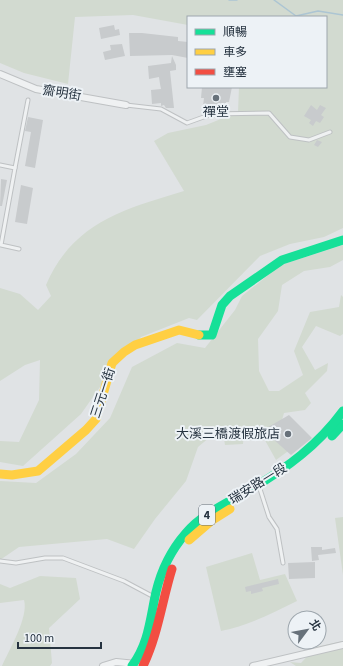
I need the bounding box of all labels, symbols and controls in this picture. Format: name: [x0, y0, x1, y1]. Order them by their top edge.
legend: [187, 16, 327, 88]
text: 順暢: [223, 24, 247, 41]
text: 車多: [223, 44, 247, 61]
text: 壅塞: [223, 64, 247, 81]
street label: 齋明街: [41, 81, 83, 105]
marker: 禪堂: [211, 93, 221, 103]
place label: 禪堂: [203, 103, 229, 121]
street label: 三元一街: [86, 365, 120, 421]
place label: 大溪三橋渡假旅店: [176, 425, 280, 443]
marker: 大溪三橋渡假旅店: [283, 429, 293, 439]
street label: 瑞安路一段: [226, 459, 290, 509]
road number: 4: [199, 505, 215, 525]
north arrow: [287, 610, 327, 650]
text: 北: [306, 616, 324, 634]
scale bar: [18, 624, 101, 650]
text: 100 m: [24, 630, 54, 647]

